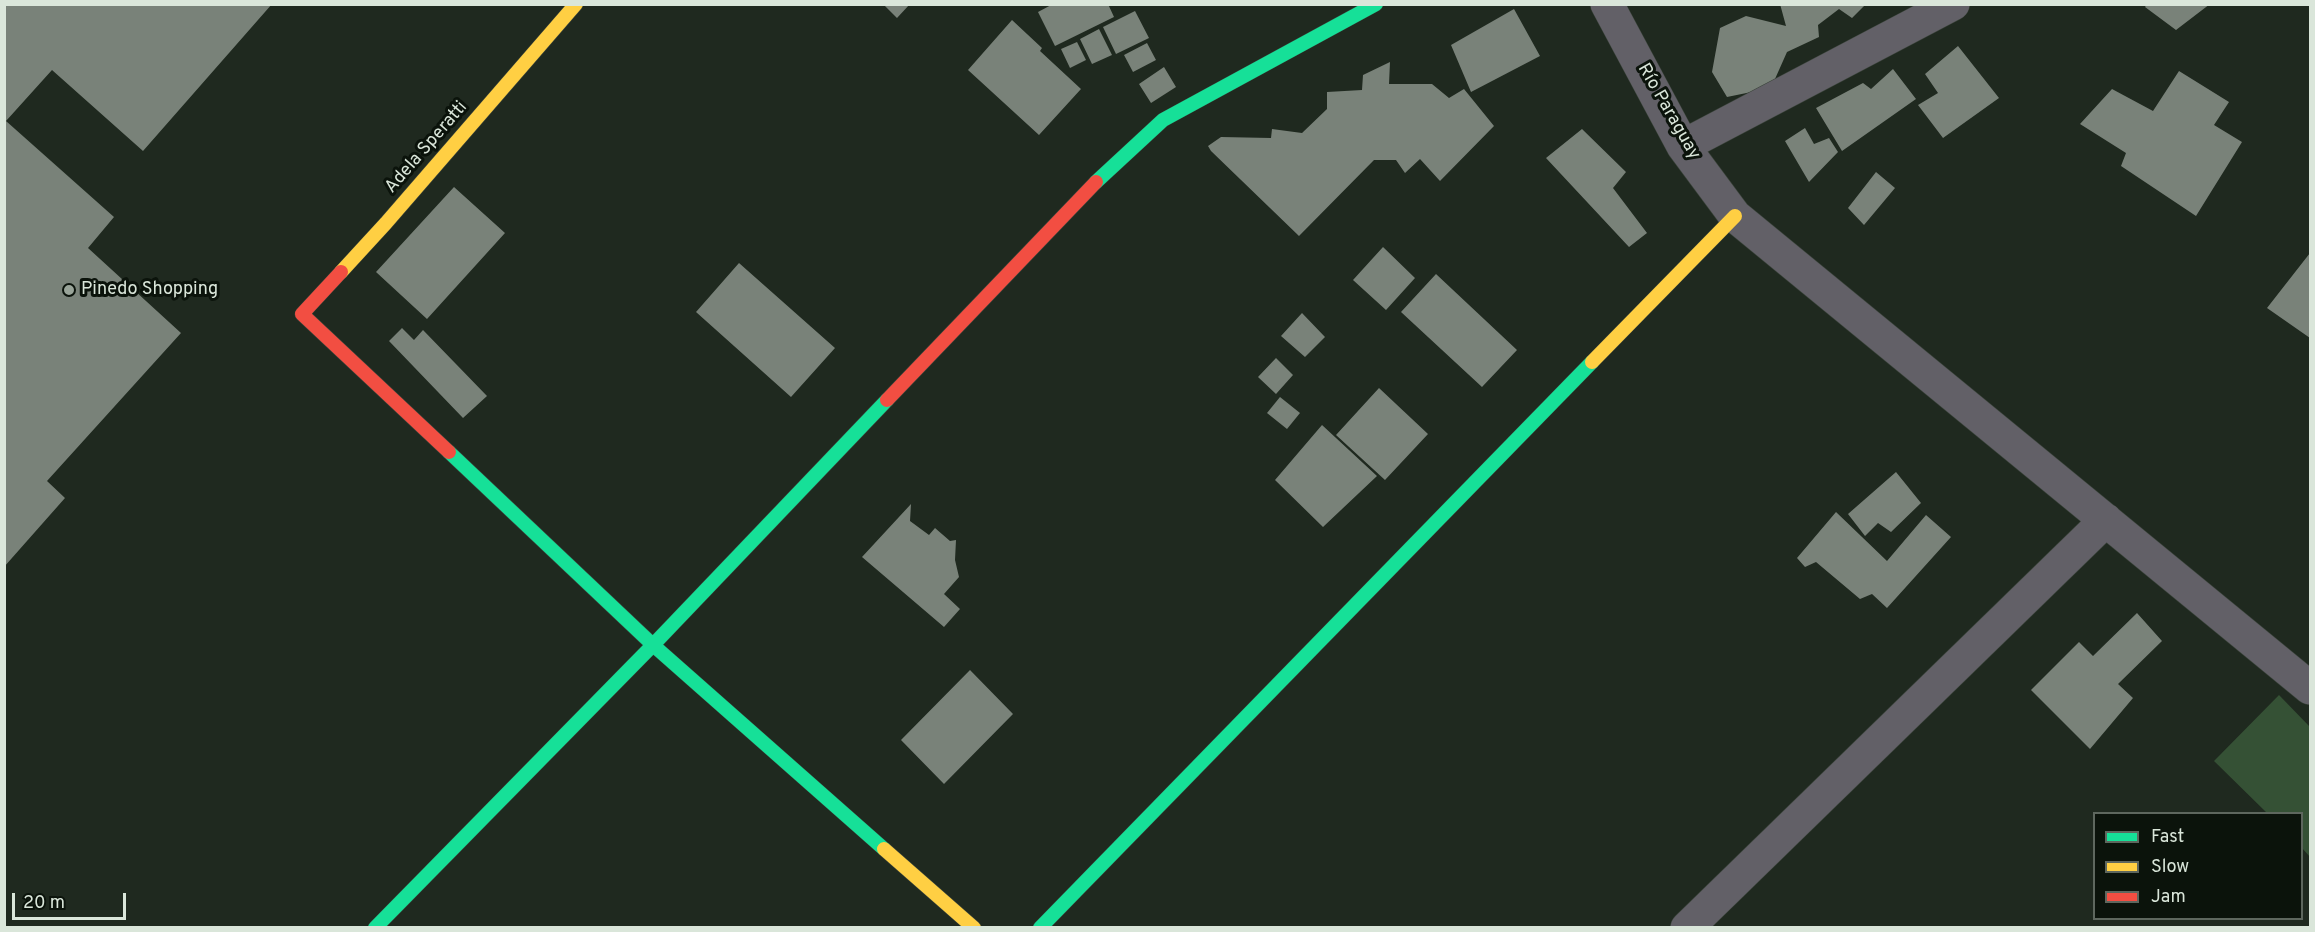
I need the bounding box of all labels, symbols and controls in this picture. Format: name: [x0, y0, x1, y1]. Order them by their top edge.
street label: Río Paraguay: [1632, 60, 1704, 164]
street label: Adela Speratti: [381, 98, 473, 198]
place label: Pinedo Shopping: [81, 279, 218, 301]
marker: Pinedo Shopping: [62, 283, 76, 297]
legend: [2093, 812, 2303, 920]
text: Fast: [2151, 826, 2184, 849]
text: Slow: [2151, 856, 2189, 879]
scale bar: [15, 881, 129, 919]
text: Jam: [2151, 886, 2186, 909]
text: 20 m: [23, 892, 65, 915]

